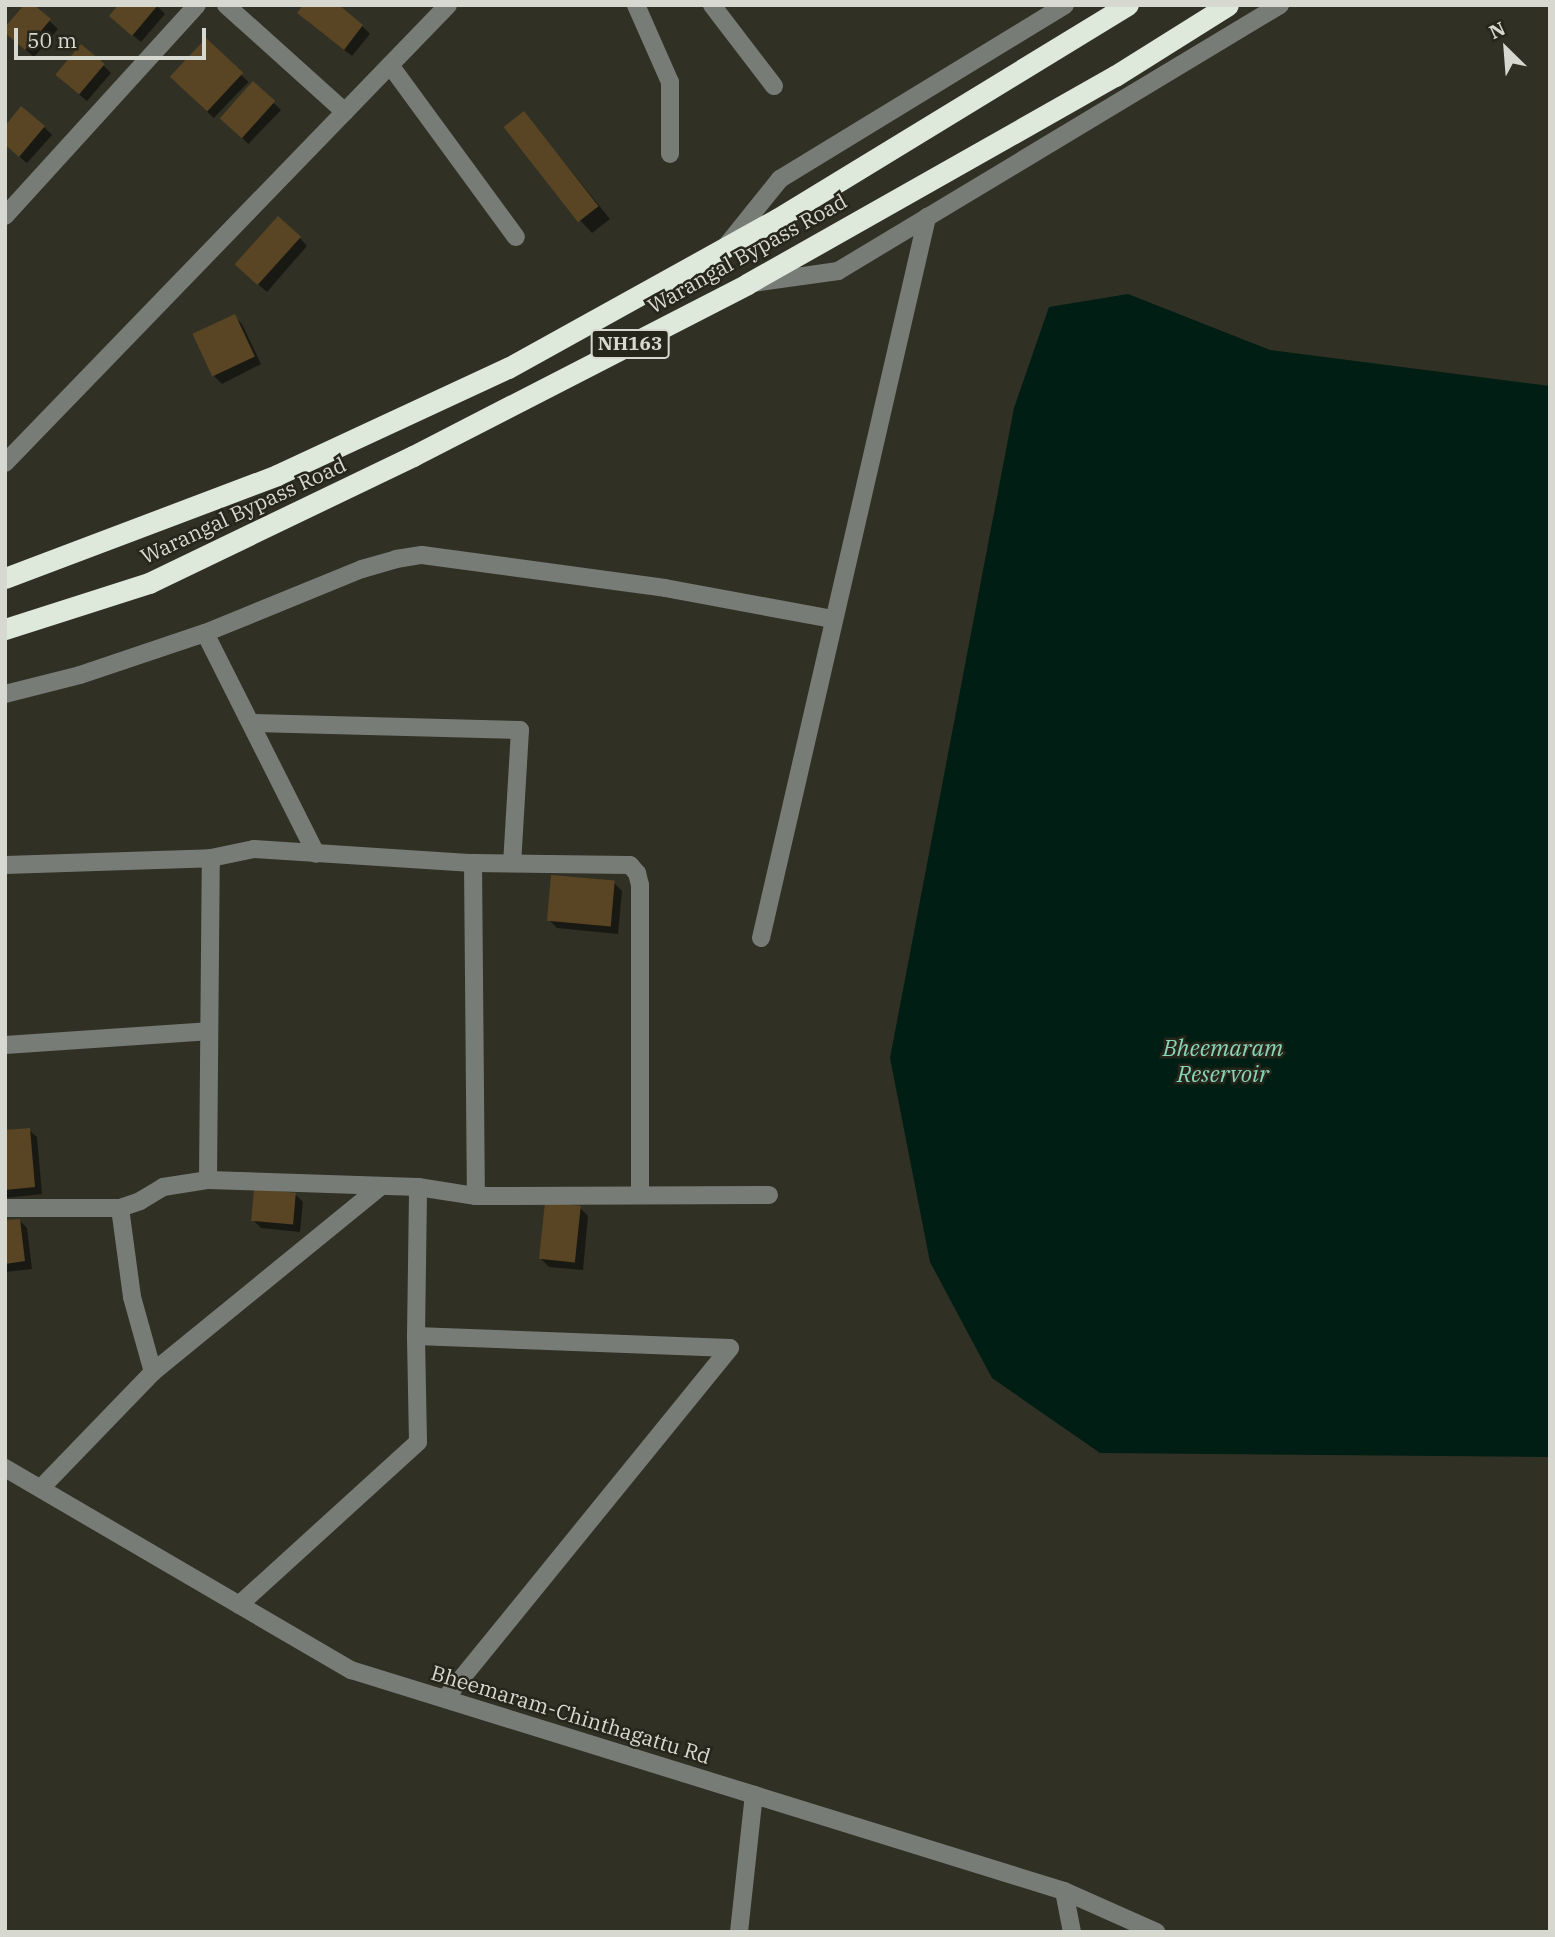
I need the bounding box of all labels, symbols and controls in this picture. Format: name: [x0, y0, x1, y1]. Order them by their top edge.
scale bar: [18, 14, 210, 58]
north arrow: [1471, 14, 1541, 84]
text: N: [1485, 16, 1509, 44]
text: 50 m: [27, 26, 77, 54]
street label: Warangal Bypass Road: [643, 188, 851, 318]
road number: NH163: [590, 328, 670, 360]
street label: Warangal Bypass Road: [136, 451, 350, 569]
water label: Bheemaram Reservoir: [1163, 1033, 1283, 1087]
street label: Bheemaram-Chinthagattu Rd: [428, 1659, 714, 1769]

